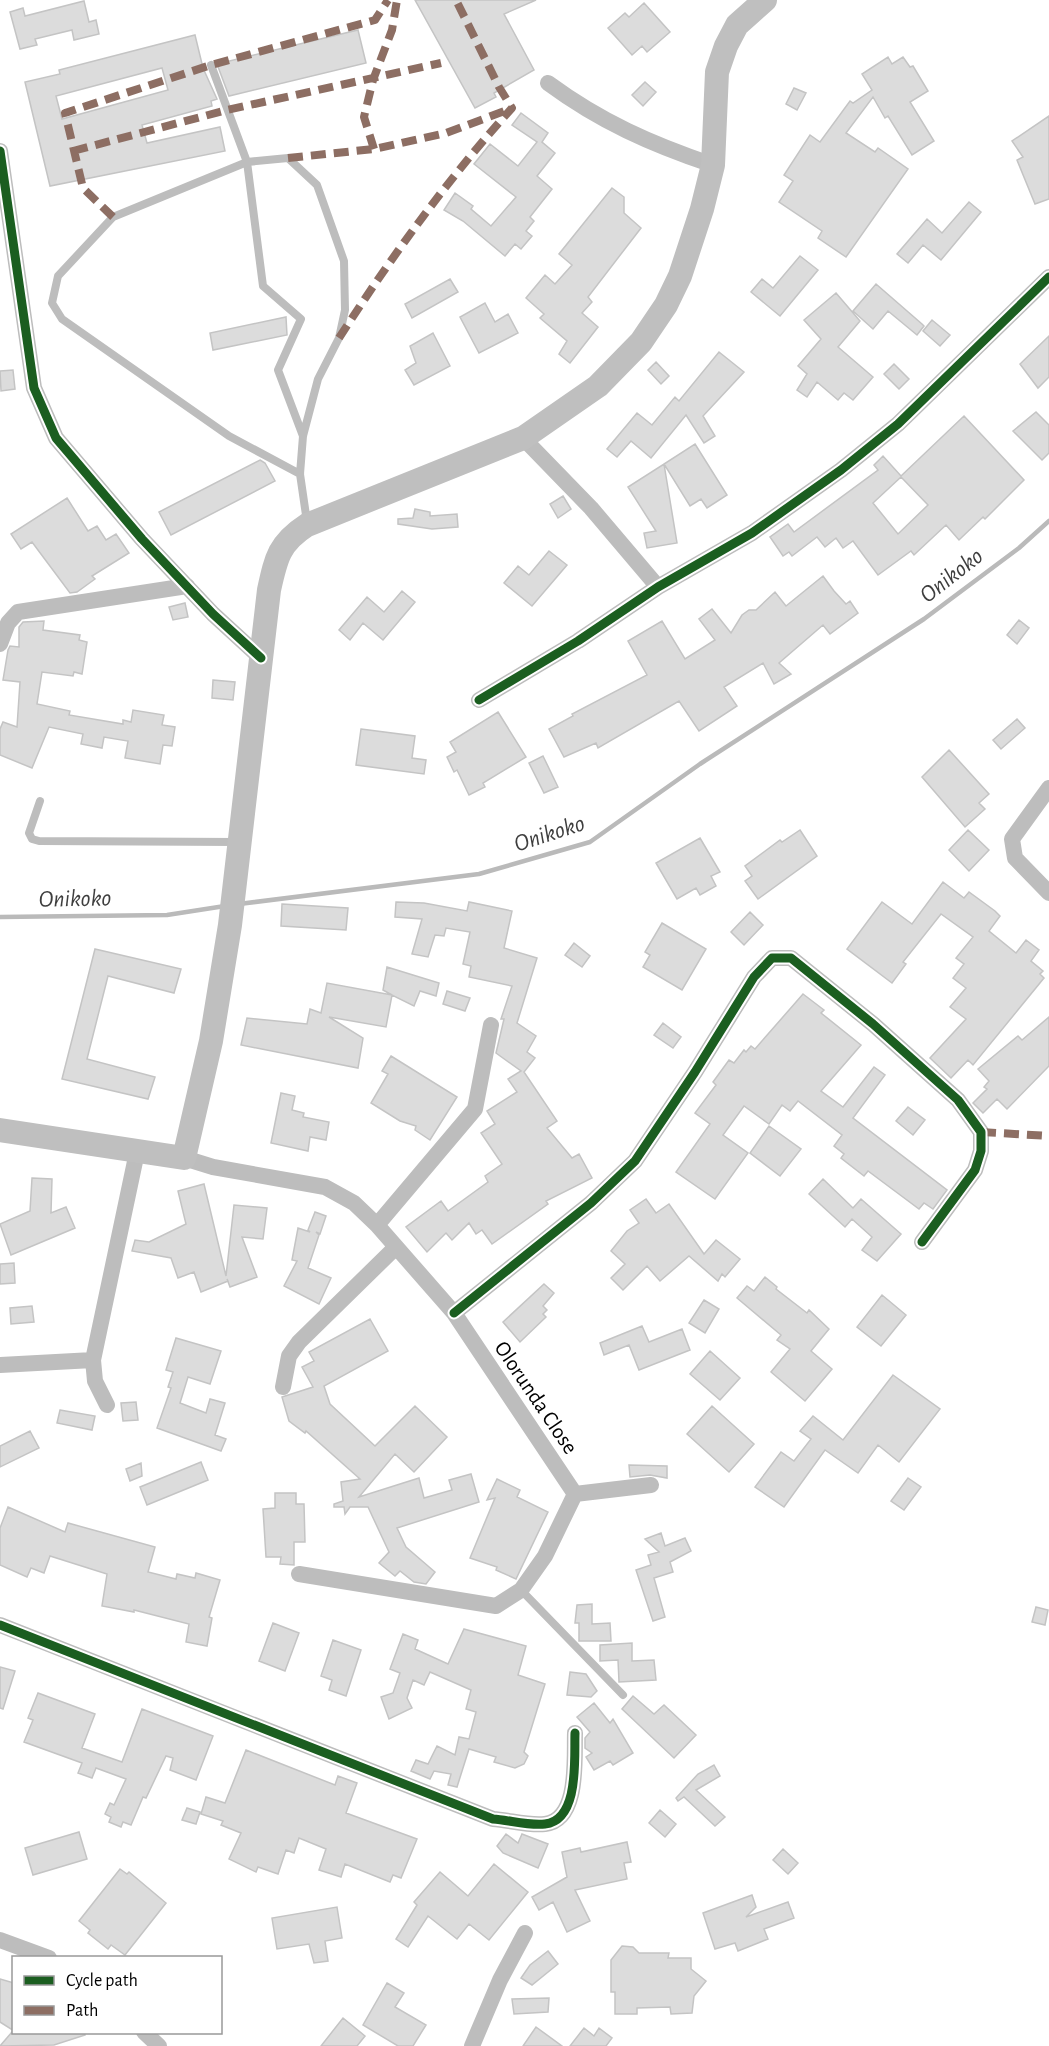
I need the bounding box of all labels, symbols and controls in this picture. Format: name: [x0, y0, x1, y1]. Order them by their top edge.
water label: Onikoko: [916, 544, 988, 608]
water label: Onikoko: [511, 811, 588, 857]
water label: Onikoko: [39, 886, 112, 912]
street label: Olorunda Close: [491, 1337, 582, 1458]
legend: [12, 1956, 222, 2034]
text: Cycle path: [66, 1972, 138, 1990]
text: Path: [66, 2002, 98, 2020]

